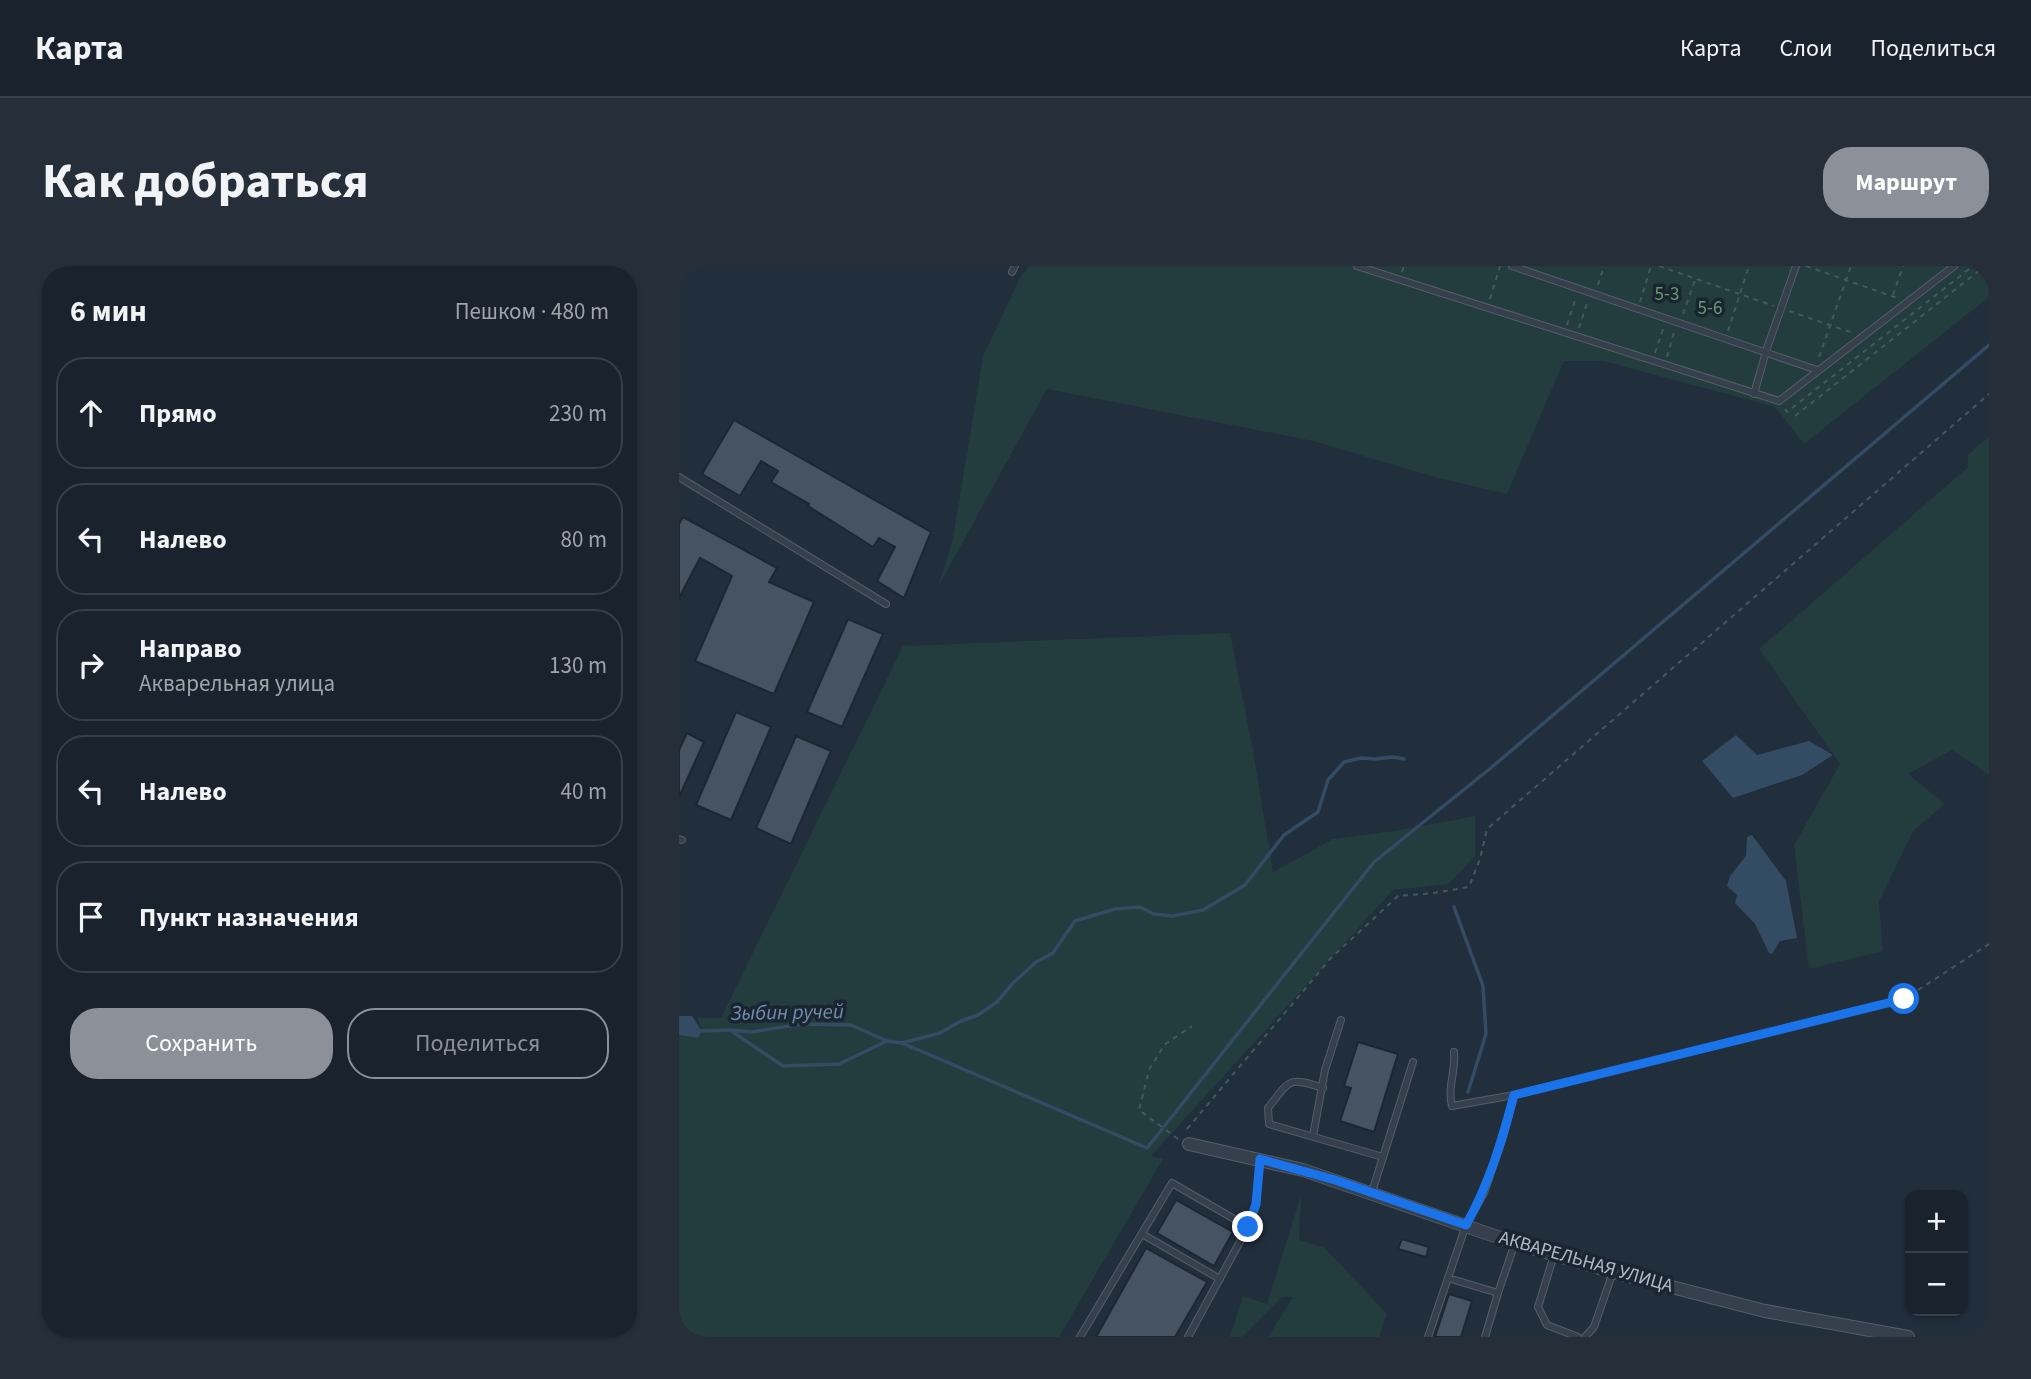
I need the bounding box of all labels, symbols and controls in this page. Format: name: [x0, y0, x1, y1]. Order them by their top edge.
text: Карта: [35, 25, 124, 72]
text: Карта: [1680, 31, 1742, 66]
text: Слои: [1780, 31, 1833, 66]
text: Поделиться: [1871, 31, 1996, 66]
text: Как добраться: [42, 147, 369, 217]
button: Маршрут: [1823, 147, 1989, 218]
park label: 5-3: [1655, 281, 1679, 308]
text: 6 мин: [70, 290, 147, 333]
text: Пешком · 480 m: [455, 295, 609, 328]
park label: 5-6: [1698, 295, 1722, 322]
icon: ahead: [72, 394, 110, 432]
text: Прямо: [139, 395, 217, 432]
text: 230 m: [549, 397, 607, 430]
icon: left: [72, 520, 110, 558]
text: Налево: [139, 521, 227, 558]
text: 80 m: [560, 523, 607, 556]
text: Направо: [139, 630, 242, 667]
icon: right: [72, 646, 110, 684]
text: 130 m: [549, 649, 607, 682]
text: Акварельная улица: [139, 667, 335, 700]
icon: left: [72, 772, 110, 810]
text: Налево: [139, 773, 227, 810]
text: 40 m: [560, 775, 607, 808]
icon: arrive: [72, 898, 110, 936]
text: Пункт назначения: [139, 899, 359, 936]
route start: [1888, 983, 1919, 1014]
water label: Зыбин ручей: [730, 996, 844, 1028]
button: Сохранить: [70, 1008, 333, 1079]
button: Поделиться: [347, 1008, 609, 1079]
map controls: [1905, 1190, 1968, 1316]
button: +: [1905, 1190, 1968, 1253]
route end: [1232, 1211, 1263, 1242]
street label: АКВАРЕЛЬНАЯ УЛИЦА: [1496, 1224, 1677, 1300]
button: −: [1905, 1253, 1968, 1316]

